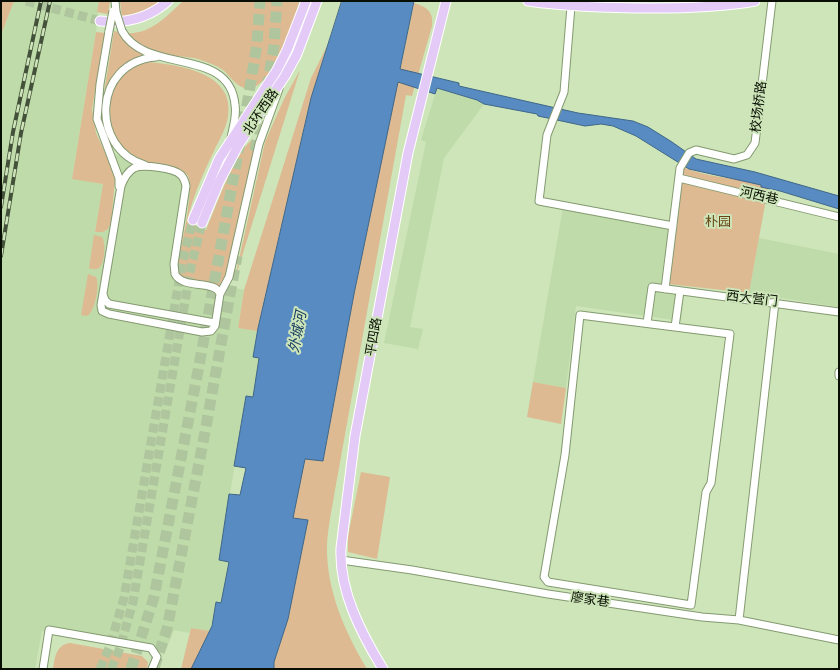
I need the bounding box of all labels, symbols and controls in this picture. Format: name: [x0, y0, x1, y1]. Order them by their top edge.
street label: 校场桥路: [748, 80, 770, 134]
street label: 北环西路: [240, 86, 282, 138]
street label: 河西巷: [738, 184, 780, 208]
park label: 朴园: [705, 214, 731, 230]
street label: 西大营门: [725, 288, 779, 310]
water label: 外城河: [286, 310, 310, 354]
street label: 平四路: [363, 316, 385, 358]
street label: 廖家巷: [570, 590, 610, 610]

